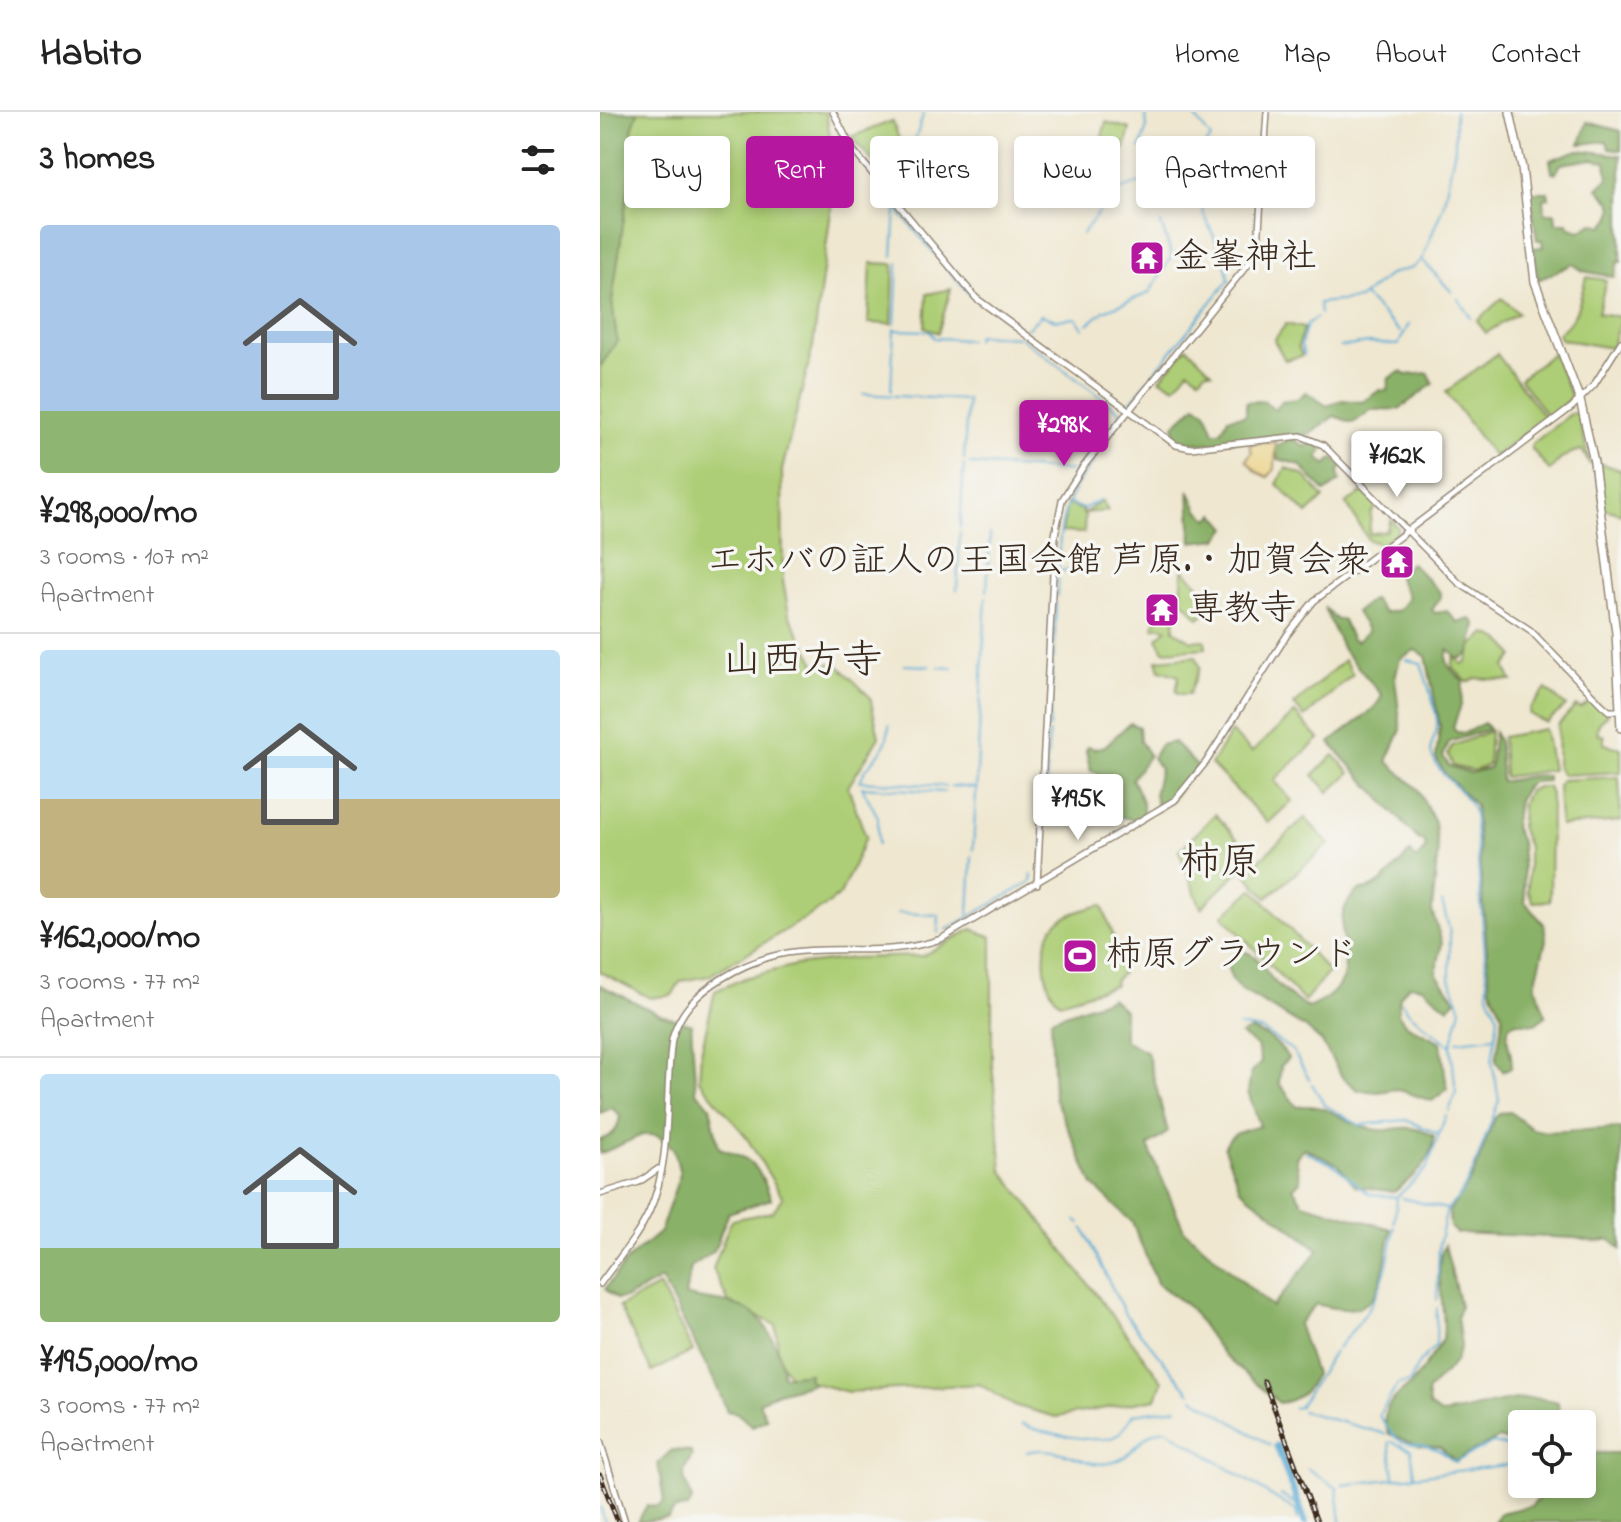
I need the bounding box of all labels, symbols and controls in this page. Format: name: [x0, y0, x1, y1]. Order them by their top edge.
text: Habito: [40, 27, 142, 83]
text: Home: [1174, 35, 1240, 76]
text: Map: [1284, 35, 1331, 76]
text: About: [1375, 35, 1447, 76]
text: Contact: [1491, 35, 1581, 76]
text: 3 homes: [40, 135, 155, 185]
chip: Buy: [624, 136, 730, 208]
chip: Rent: [746, 136, 854, 208]
chip: Filters: [870, 136, 998, 208]
chip: New: [1014, 136, 1120, 208]
chip: Apartment: [1136, 136, 1315, 208]
icon: filters: [516, 138, 560, 182]
place label: 金峯神社: [1173, 232, 1317, 285]
temple icon: 金峯神社: [1128, 239, 1166, 277]
icon: home: [228, 277, 372, 421]
pin: ¥298K: [1008, 400, 1120, 468]
text: ¥298K: [1037, 407, 1091, 445]
pin: ¥162K: [1341, 431, 1453, 499]
text: ¥162K: [1369, 438, 1425, 476]
text: ¥298,000/mo: [40, 489, 198, 539]
place label: エホバの証人の王国会館 芦原.・加賀会衆: [707, 536, 1371, 589]
text: 3 rooms · 107 m²: [40, 539, 209, 577]
temple icon: エホバの証人の王国会館 芦原.・加賀会衆: [1378, 543, 1416, 581]
text: Apartment: [40, 577, 154, 615]
place label: 専教寺: [1188, 584, 1296, 637]
temple icon: 専教寺: [1143, 591, 1181, 629]
district label: 山西方寺: [722, 633, 882, 692]
icon: home: [228, 702, 372, 846]
pin: ¥195K: [1022, 774, 1134, 842]
text: ¥195K: [1051, 781, 1105, 819]
district label: 柿原: [1180, 835, 1260, 894]
text: ¥162,000/mo: [40, 914, 200, 964]
place label: 柿原グラウンド: [1106, 930, 1358, 983]
sports icon: 柿原グラウンド: [1061, 937, 1099, 975]
text: 3 rooms · 77 m²: [40, 964, 200, 1002]
text: Apartment: [40, 1002, 154, 1040]
icon: home: [228, 1126, 372, 1270]
text: ¥195,000/mo: [40, 1338, 198, 1388]
text: 3 rooms · 77 m²: [40, 1388, 200, 1426]
map controls: [1508, 1410, 1596, 1498]
button: locate: [1508, 1410, 1596, 1498]
text: Apartment: [40, 1426, 154, 1464]

